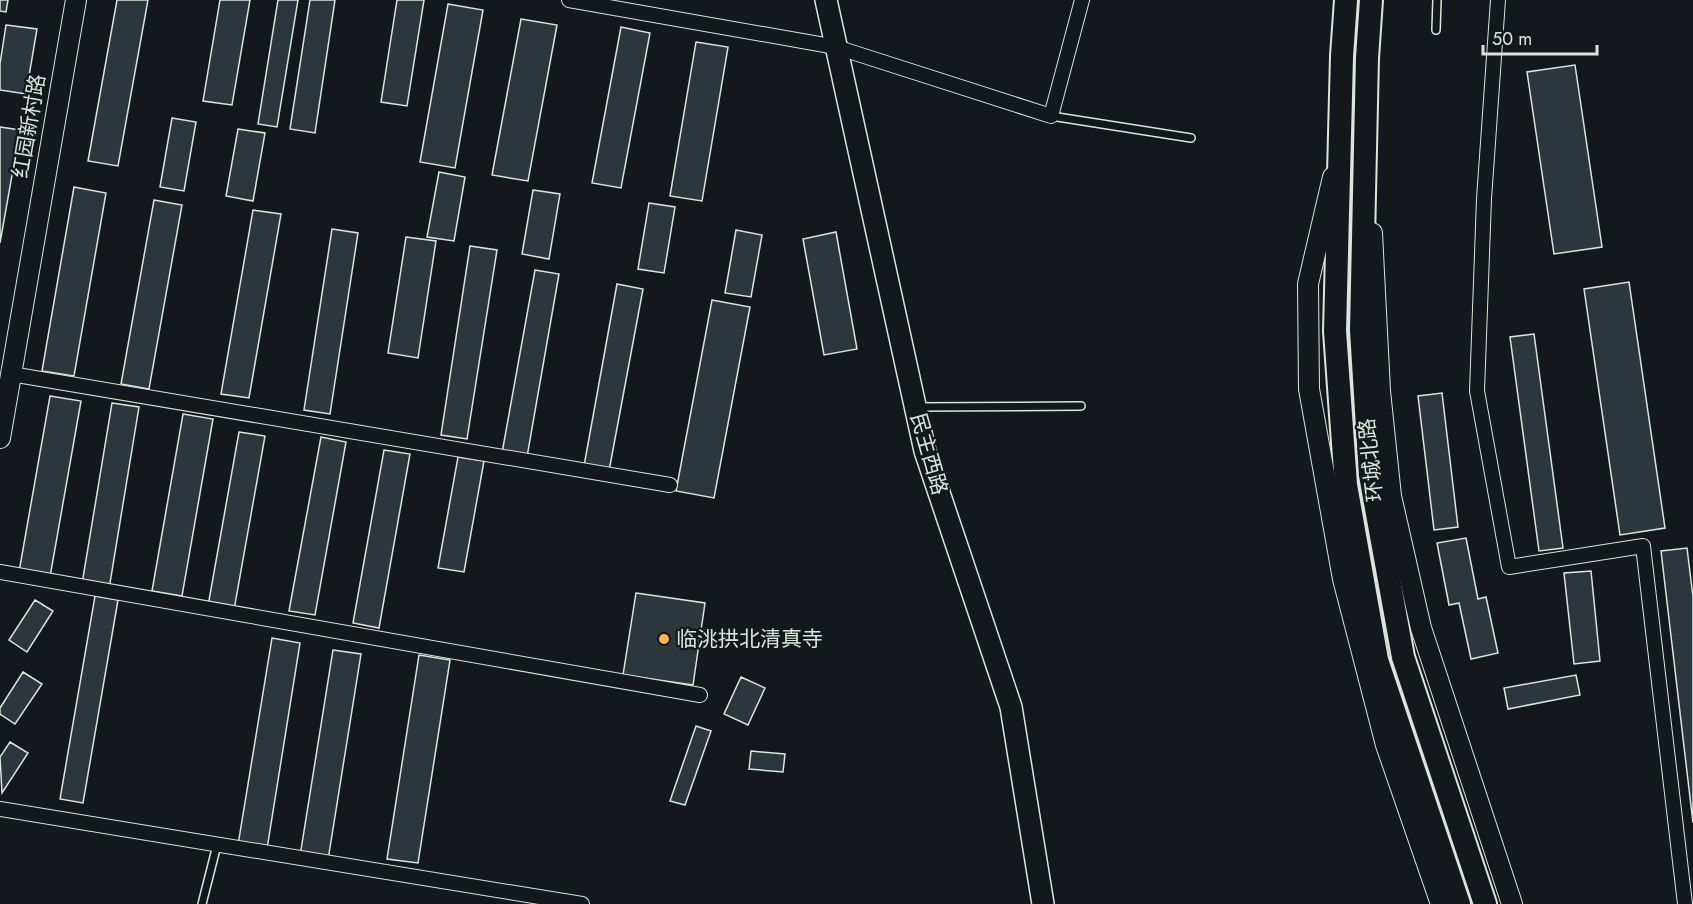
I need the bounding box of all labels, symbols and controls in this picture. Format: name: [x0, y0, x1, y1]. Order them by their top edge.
scale bar: [1483, 18, 1597, 56]
text: 50 m: [1492, 26, 1532, 52]
street label: 红园新村路: [5, 72, 53, 180]
street label: 民主西路: [903, 409, 955, 499]
street label: 环城北路: [1352, 417, 1390, 503]
place label: 临洮拱北清真寺: [676, 624, 823, 654]
marker: 临洮拱北清真寺: [657, 632, 671, 646]

